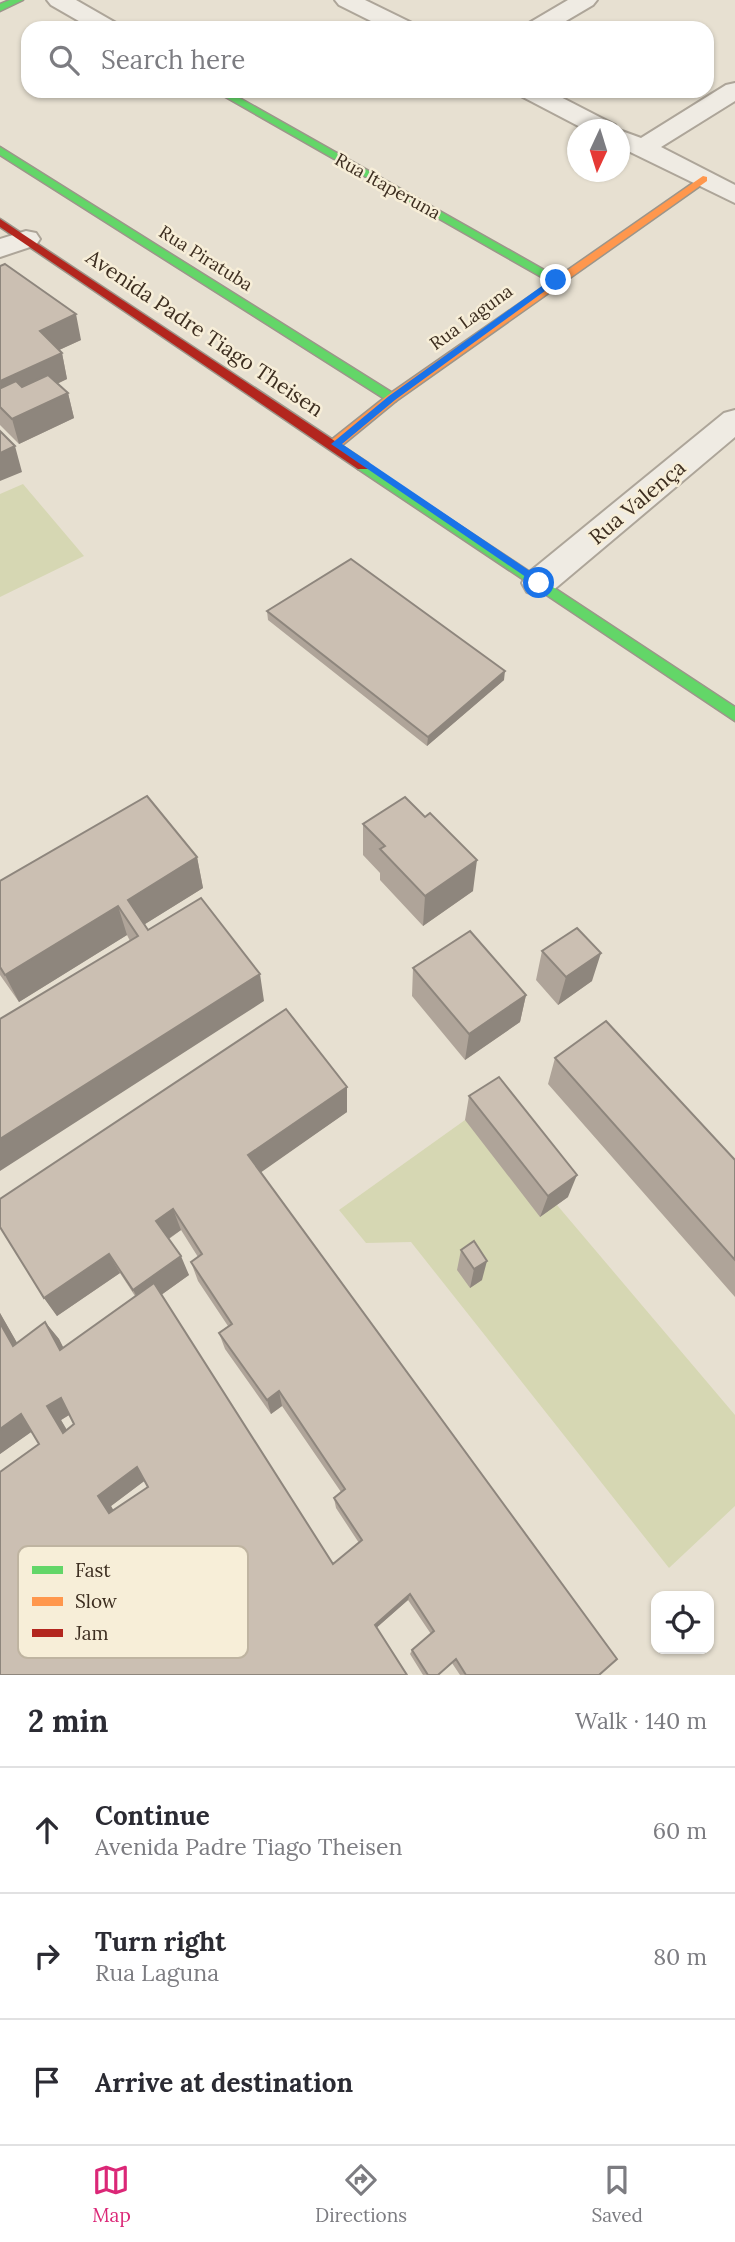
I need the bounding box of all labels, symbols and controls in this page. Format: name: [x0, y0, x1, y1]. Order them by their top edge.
search box: [21, 21, 714, 98]
icon: search: [45, 41, 83, 79]
text: Search here: [101, 43, 245, 76]
north arrow: [567, 119, 630, 182]
street label: Rua Itaperuna: [331, 148, 445, 224]
street label: Rua Piratuba: [155, 220, 257, 296]
street label: Avenida Padre Tiago Theisen: [80, 243, 329, 423]
route end: [540, 264, 571, 295]
street label: Rua Laguna: [425, 279, 517, 355]
street label: Rua Valença: [583, 454, 691, 550]
route start: [523, 567, 554, 598]
legend: [18, 1546, 248, 1658]
text: Fast: [75, 1558, 111, 1582]
text: Slow: [75, 1589, 118, 1613]
map controls: [651, 1591, 714, 1654]
button: locate: [651, 1591, 714, 1654]
text: Jam: [74, 1621, 109, 1645]
text: 2 min: [28, 1702, 108, 1740]
text: Walk · 140 m: [575, 1706, 707, 1735]
text: Continue: [95, 1799, 210, 1832]
icon: ahead: [28, 1811, 66, 1849]
text: 60 m: [653, 1816, 707, 1845]
text: Avenida Padre Tiago Theisen: [95, 1832, 402, 1861]
text: Turn right: [95, 1925, 226, 1958]
icon: right: [28, 1937, 66, 1975]
text: 80 m: [653, 1942, 707, 1971]
text: Rua Laguna: [95, 1958, 219, 1987]
icon: arrive: [28, 2063, 66, 2101]
text: Arrive at destination: [95, 2066, 353, 2099]
tab: Map: [92, 2161, 131, 2227]
tab: Directions: [315, 2161, 407, 2227]
tab: Saved: [591, 2161, 643, 2227]

